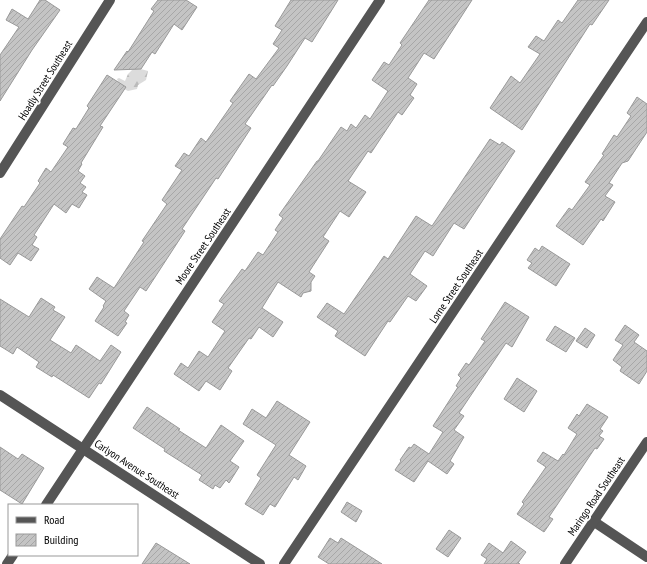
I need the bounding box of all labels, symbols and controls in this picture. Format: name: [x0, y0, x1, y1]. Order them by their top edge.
street label: Hoadly Street Southeast: [15, 38, 75, 122]
street label: Moore Street Southeast: [172, 205, 234, 287]
street label: Lorne Street Southeast: [426, 246, 486, 326]
street label: Carlyon Avenue Southeast: [92, 436, 182, 502]
street label: Maringo Road Southeast: [564, 454, 628, 538]
legend: [8, 504, 138, 556]
text: Road: [44, 512, 64, 527]
text: Building: [44, 532, 79, 547]

